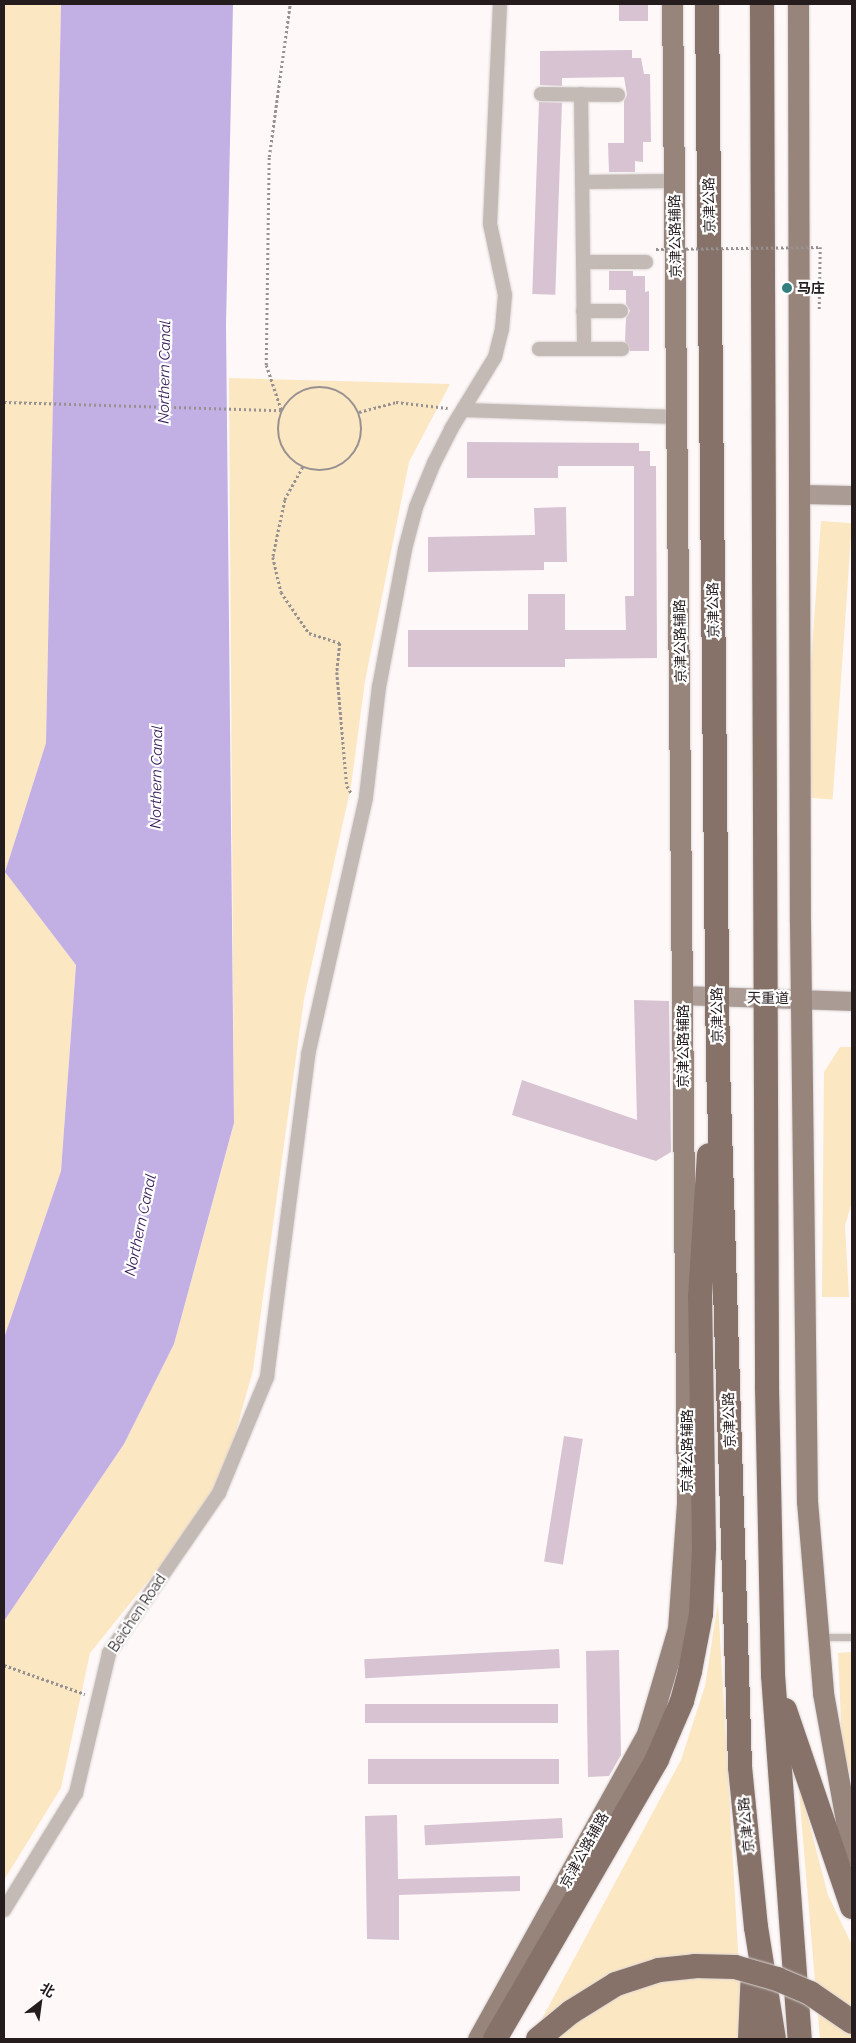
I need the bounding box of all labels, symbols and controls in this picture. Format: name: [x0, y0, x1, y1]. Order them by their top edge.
street label: 京津公路: [700, 177, 718, 233]
street label: 京津公路辅路: [666, 194, 684, 278]
place label: 马庄: [797, 280, 825, 296]
marker: 马庄: [781, 282, 793, 294]
water label: Northern Canal: [155, 320, 175, 424]
street label: 京津公路: [704, 582, 722, 638]
street label: 京津公路辅路: [671, 599, 689, 683]
water label: Northern Canal: [147, 725, 167, 829]
street label: 京津公路: [708, 987, 726, 1043]
street label: 天重道: [747, 989, 789, 1007]
street label: 京津公路辅路: [675, 1004, 691, 1088]
water label: Northern Canal: [121, 1173, 161, 1277]
street label: 京津公路: [720, 1392, 738, 1448]
street label: 京津公路辅路: [679, 1409, 695, 1493]
street label: Beichen Road: [105, 1571, 169, 1655]
street label: 京津公路: [735, 1796, 757, 1854]
street label: 京津公路辅路: [556, 1809, 612, 1891]
north arrow: [15, 1978, 65, 2028]
text: 北: [37, 1980, 58, 2000]

